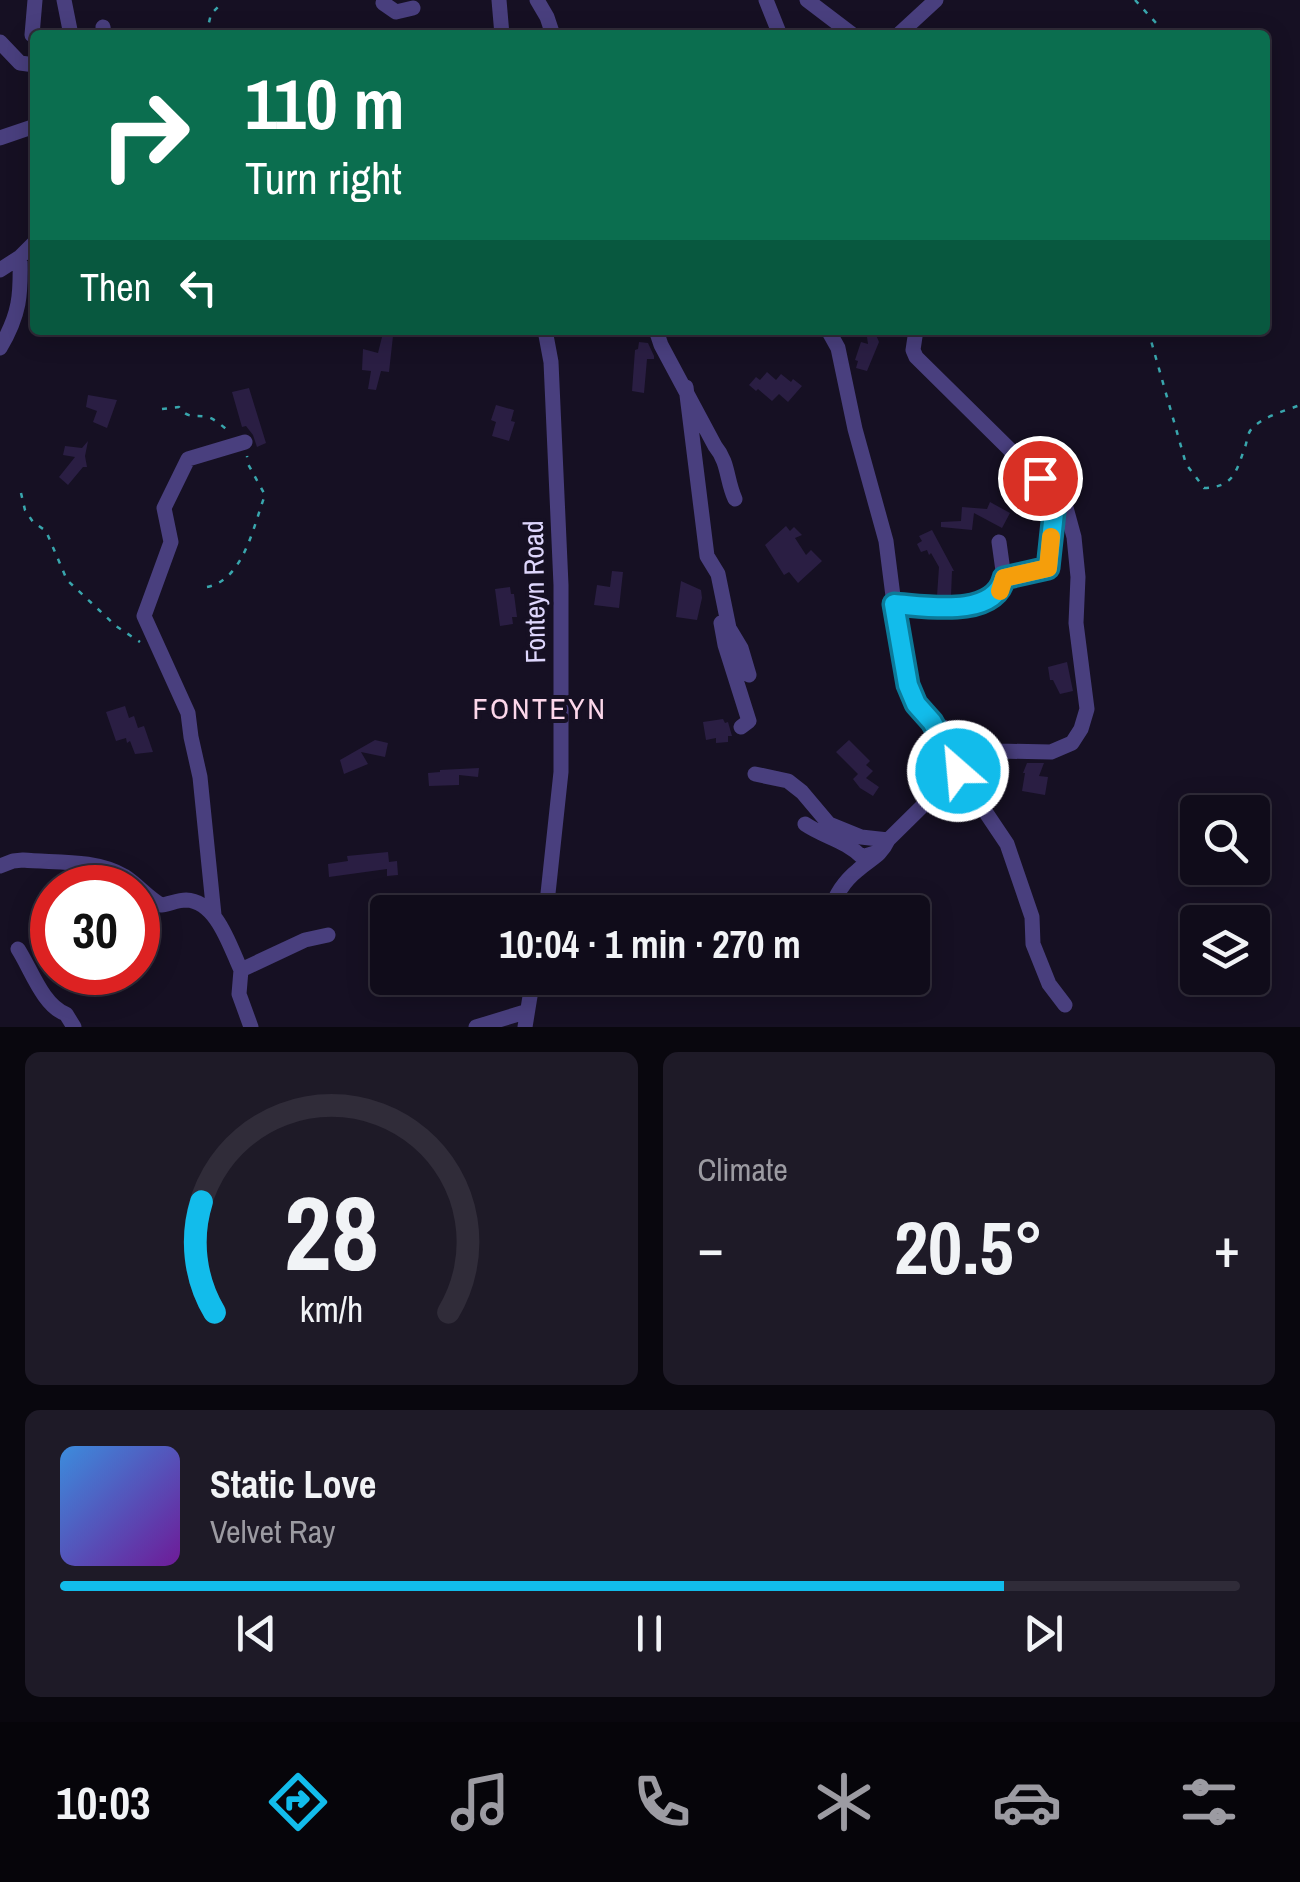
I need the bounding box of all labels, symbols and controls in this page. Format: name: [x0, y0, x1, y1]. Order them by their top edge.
text: 110 m: [245, 57, 405, 151]
icon: right: [80, 70, 210, 200]
text: Turn right: [245, 147, 402, 208]
icon: left: [171, 260, 226, 315]
text: Then: [80, 262, 151, 313]
pin: [998, 436, 1083, 521]
icon: arrive: [1013, 451, 1068, 506]
street label: Fonteyn Road: [514, 520, 554, 664]
district label: FONTEYN: [472, 688, 608, 728]
position arrow: [906, 719, 1010, 823]
map controls: [1180, 795, 1270, 995]
button: search: [1180, 795, 1270, 885]
speed limit sign: 30: [30, 865, 160, 995]
button: layers: [1180, 905, 1270, 995]
text: 10:04 · 1 min · 270 m: [499, 919, 801, 970]
text: Climate: [698, 1148, 788, 1191]
text: 28: [284, 1162, 379, 1302]
text: 20.5°: [894, 1196, 1044, 1297]
text: −: [698, 1210, 724, 1284]
text: +: [1214, 1210, 1240, 1284]
text: km/h: [299, 1285, 363, 1333]
text: Static Love: [210, 1459, 376, 1510]
text: Velvet Ray: [210, 1510, 335, 1553]
icon: previous: [229, 1606, 284, 1661]
icon: pause: [622, 1606, 677, 1661]
icon: next: [1016, 1606, 1071, 1661]
icon: directions: [263, 1767, 333, 1837]
icon: music: [445, 1767, 515, 1837]
icon: phone: [627, 1767, 697, 1837]
icon: climate: [809, 1767, 879, 1837]
icon: car: [992, 1767, 1062, 1837]
icon: filters: [1174, 1767, 1244, 1837]
text: 10:03: [56, 1772, 150, 1833]

